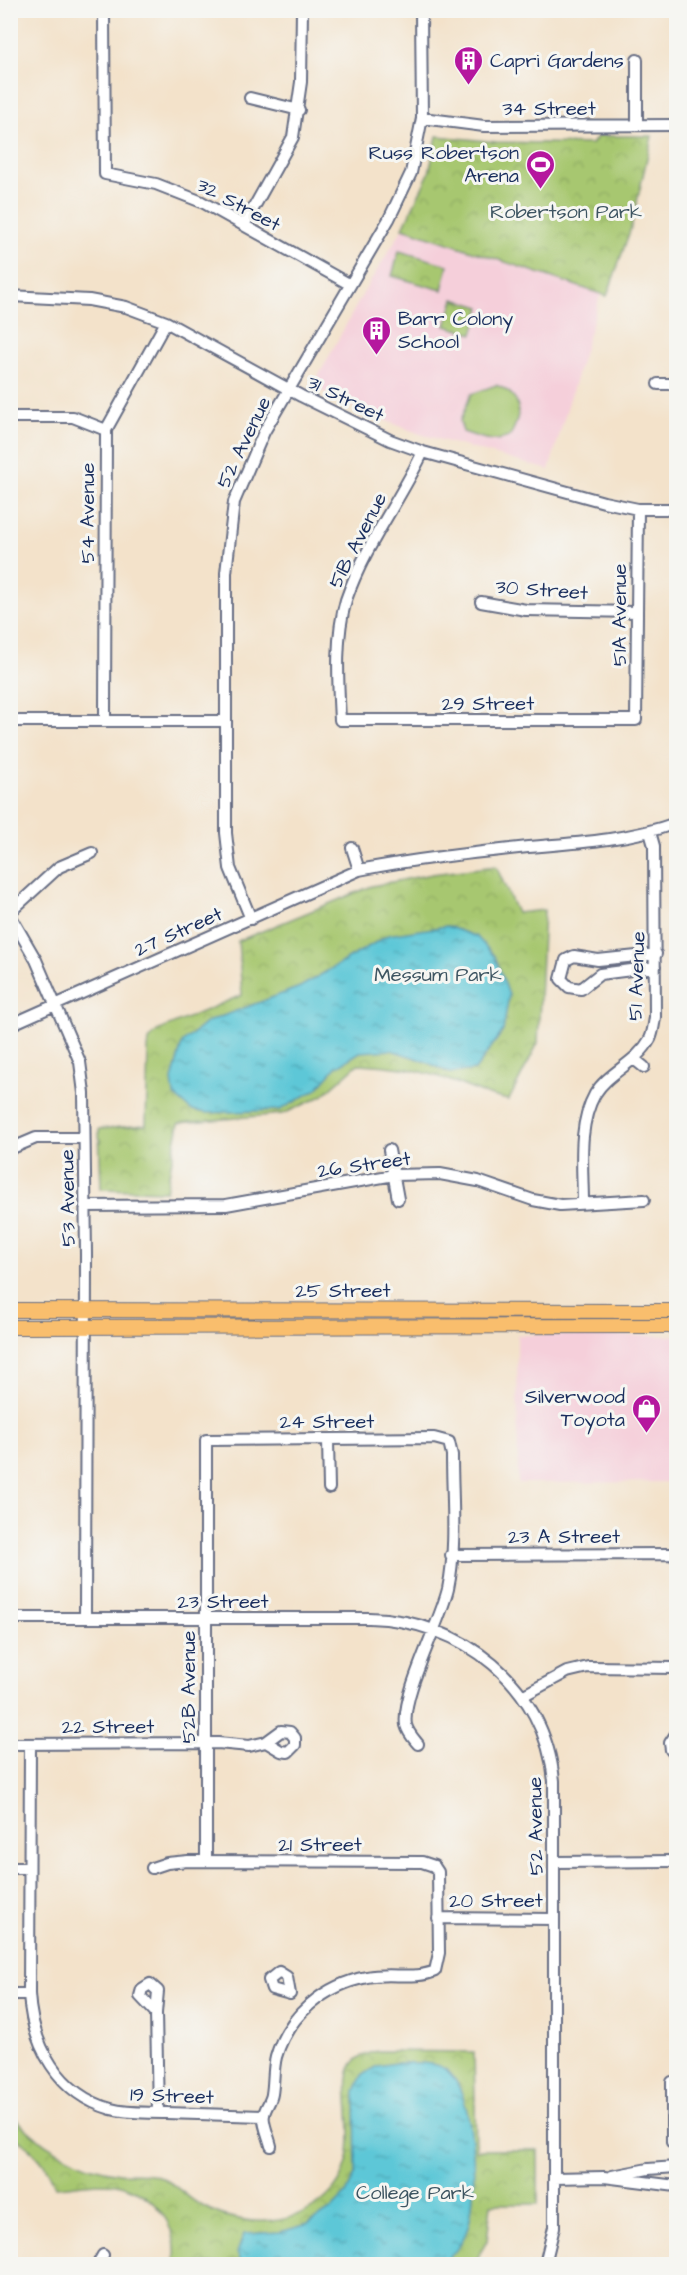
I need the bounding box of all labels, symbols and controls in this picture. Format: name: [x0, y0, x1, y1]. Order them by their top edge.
building icon: Capri Gardens: [453, 44, 485, 86]
place label: Capri Gardens: [490, 47, 624, 75]
street label: 34 Street: [502, 95, 596, 123]
place label: Russ Robertson Arena: [369, 139, 519, 190]
sports icon: Russ Robertson Arena: [524, 148, 556, 190]
street label: 32 Street: [192, 171, 285, 239]
park label: Robertson Park: [490, 198, 642, 226]
place label: Barr Colony School: [398, 305, 513, 356]
building icon: Barr Colony School: [361, 314, 393, 356]
street label: 31 Street: [302, 368, 389, 430]
street label: 52 Avenue: [210, 392, 278, 493]
street label: 54 Avenue: [74, 462, 102, 563]
street label: 51B Avenue: [322, 488, 394, 593]
street label: 51A Avenue: [606, 564, 634, 666]
street label: 30 Street: [495, 573, 589, 607]
street label: 29 Street: [442, 690, 534, 718]
street label: 27 Street: [130, 900, 227, 964]
street label: 51 Avenue: [621, 931, 653, 1021]
park label: Messum Park: [374, 961, 502, 989]
street label: 26 Street: [316, 1145, 412, 1185]
street label: 53 Avenue: [53, 1149, 83, 1247]
street label: 25 Street: [295, 1277, 391, 1305]
place label: Silverwood Toyota: [525, 1383, 625, 1435]
shop icon: Silverwood Toyota: [630, 1392, 662, 1434]
street label: 24 Street: [280, 1408, 374, 1436]
street label: 23 A Street: [508, 1523, 620, 1551]
street label: 23 Street: [177, 1588, 269, 1616]
street label: 52B Avenue: [175, 1630, 203, 1743]
street label: 22 Street: [62, 1713, 154, 1741]
street label: 52 Avenue: [521, 1776, 551, 1876]
street label: 21 Street: [278, 1831, 362, 1859]
street label: 20 Street: [449, 1887, 543, 1915]
street label: 19 Street: [130, 2081, 214, 2111]
park label: College Park: [356, 2179, 474, 2208]

